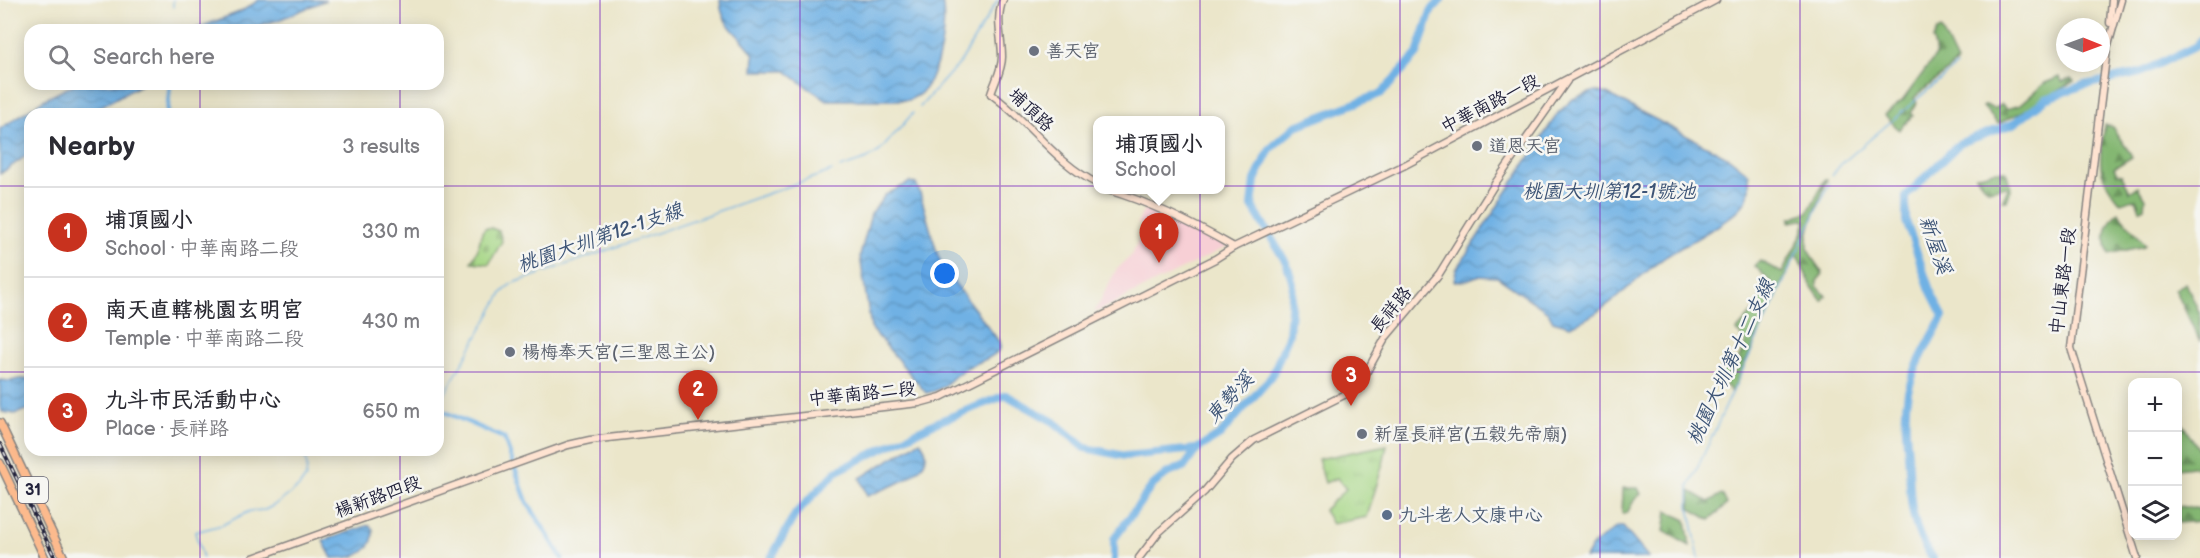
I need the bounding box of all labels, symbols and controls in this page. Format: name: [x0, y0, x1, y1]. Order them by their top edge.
north arrow: [2056, 18, 2110, 72]
search box: [24, 24, 444, 90]
icon: search: [45, 41, 78, 74]
place label: 善天宮: [1046, 41, 1100, 62]
text: Search here: [93, 44, 215, 71]
marker: 善天宮: [1027, 44, 1041, 58]
street label: 中華南路一段: [1437, 70, 1543, 138]
street label: 埔頂路: [1004, 84, 1058, 136]
popup: [1093, 116, 1225, 194]
text: 埔頂國小: [1115, 131, 1203, 158]
text: Nearby: [48, 132, 135, 163]
text: 3 results: [342, 135, 420, 159]
place label: 道恩天宮: [1489, 136, 1561, 157]
marker: 道恩天宮: [1470, 139, 1484, 153]
text: School: [1115, 158, 1176, 182]
water label: 桃園大圳第12-1號池: [1522, 180, 1697, 204]
water label: 桃園大圳第12-1支線: [514, 198, 687, 278]
text: 埔頂國小: [105, 207, 193, 234]
water label: 新屋溪: [1914, 213, 1956, 278]
pin: 1: [1140, 214, 1178, 263]
text: 1: [63, 220, 72, 244]
text: 330 m: [362, 220, 420, 244]
street label: 中山東路一段: [2046, 226, 2080, 336]
text: School · 中華南路二段: [105, 237, 299, 261]
your location: [930, 259, 959, 288]
water label: 桃園大圳第十二支線: [1682, 274, 1780, 449]
street label: 長祥路: [1366, 282, 1416, 338]
text: 南天直轄桃園玄明宮: [105, 297, 303, 324]
text: 2: [62, 310, 73, 334]
text: 430 m: [362, 310, 420, 334]
text: Temple · 中華南路二段: [105, 327, 304, 351]
place label: 楊梅奉天宮(三聖恩主公): [522, 342, 715, 363]
marker: 楊梅奉天宮(三聖恩主公): [503, 345, 517, 359]
pin: 3: [1332, 356, 1370, 406]
water label: 東勢溪: [1201, 367, 1260, 428]
pin: 2: [678, 370, 718, 420]
street label: 中華南路二段: [807, 378, 917, 410]
map controls: [2128, 378, 2182, 540]
button: +: [2128, 378, 2182, 432]
text: 九斗市民活動中心: [105, 387, 281, 414]
text: 3: [62, 400, 73, 424]
text: 650 m: [363, 400, 420, 424]
text: Place · 長祥路: [105, 417, 229, 441]
place label: 新屋長祥宮(五穀先帝廟): [1374, 424, 1567, 445]
marker: 新屋長祥宮(五穀先帝廟): [1355, 427, 1369, 441]
button: −: [2128, 432, 2182, 486]
street label: 楊新路四段: [332, 472, 424, 522]
road number: 31: [18, 477, 48, 503]
button: layers: [2128, 486, 2182, 540]
place label: 九斗老人文康中心: [1399, 505, 1543, 526]
marker: 九斗老人文康中心: [1380, 508, 1394, 522]

